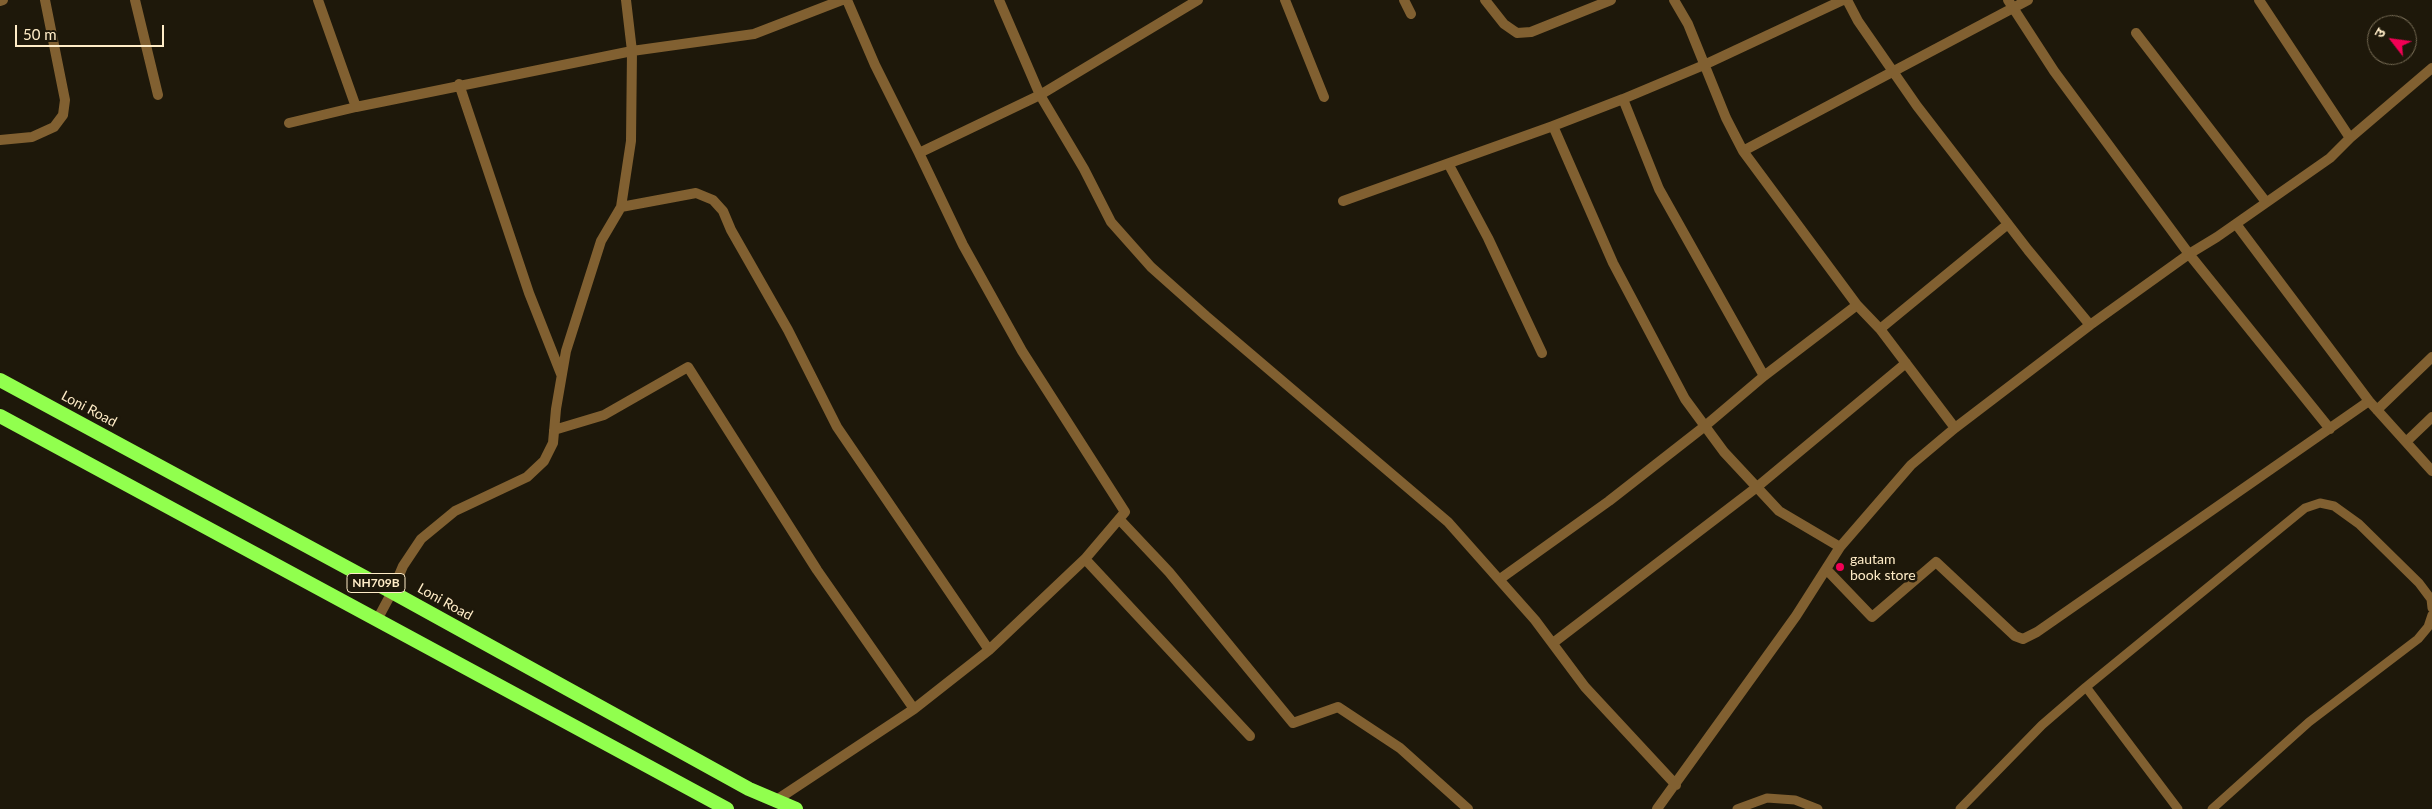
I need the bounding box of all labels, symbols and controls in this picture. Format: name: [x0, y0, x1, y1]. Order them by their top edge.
scale bar: [18, 15, 166, 47]
north arrow: [2367, 15, 2417, 65]
text: 50 m: [23, 25, 57, 43]
text: उ: [2370, 25, 2389, 41]
street label: Loni Road: [58, 387, 120, 431]
place label: gautam book store: [1850, 551, 1916, 584]
marker: gautam book store: [1834, 561, 1846, 573]
road number: NH709B: [347, 574, 405, 592]
street label: Loni Road: [415, 580, 475, 624]

